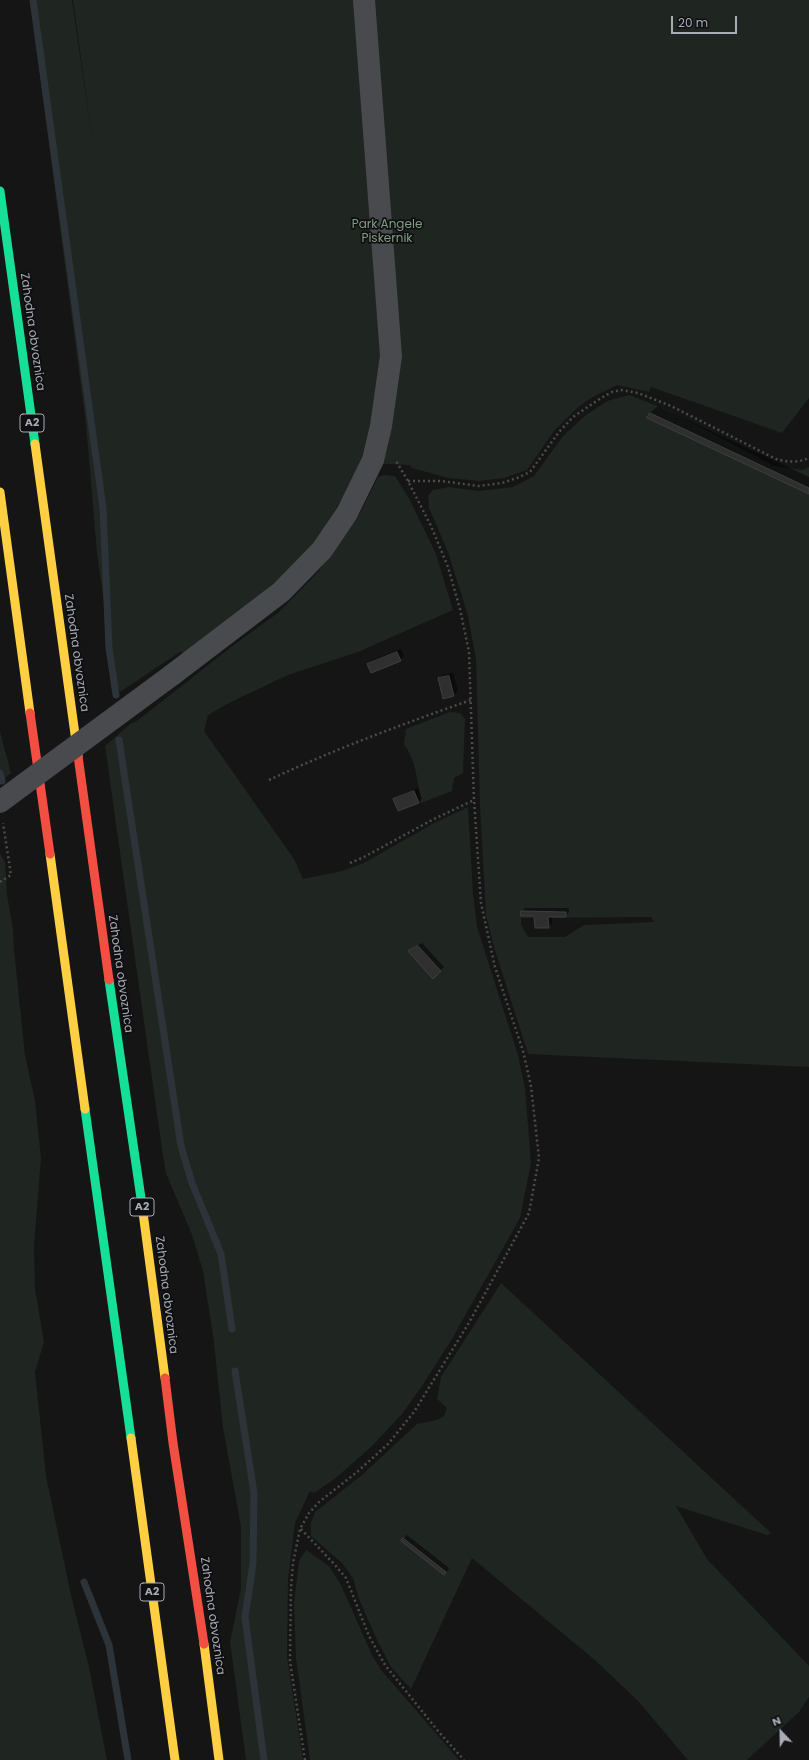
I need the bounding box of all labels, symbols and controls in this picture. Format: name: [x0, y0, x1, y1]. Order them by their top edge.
scale bar: [673, 8, 739, 34]
text: 20 m: [678, 14, 708, 31]
park label: Park Angele Piskernik: [352, 218, 422, 246]
street label: Zahodna obvoznica: [17, 272, 47, 392]
road number: A2: [20, 414, 44, 432]
street label: Zahodna obvoznica: [61, 593, 91, 713]
street label: Zahodna obvoznica: [105, 914, 135, 1034]
road number: A2: [130, 1198, 154, 1216]
street label: Zahodna obvoznica: [152, 1235, 180, 1355]
street label: Zahodna obvoznica: [197, 1556, 227, 1676]
road number: A2: [140, 1583, 164, 1601]
north arrow: [761, 1712, 801, 1752]
text: N: [770, 1712, 783, 1730]

